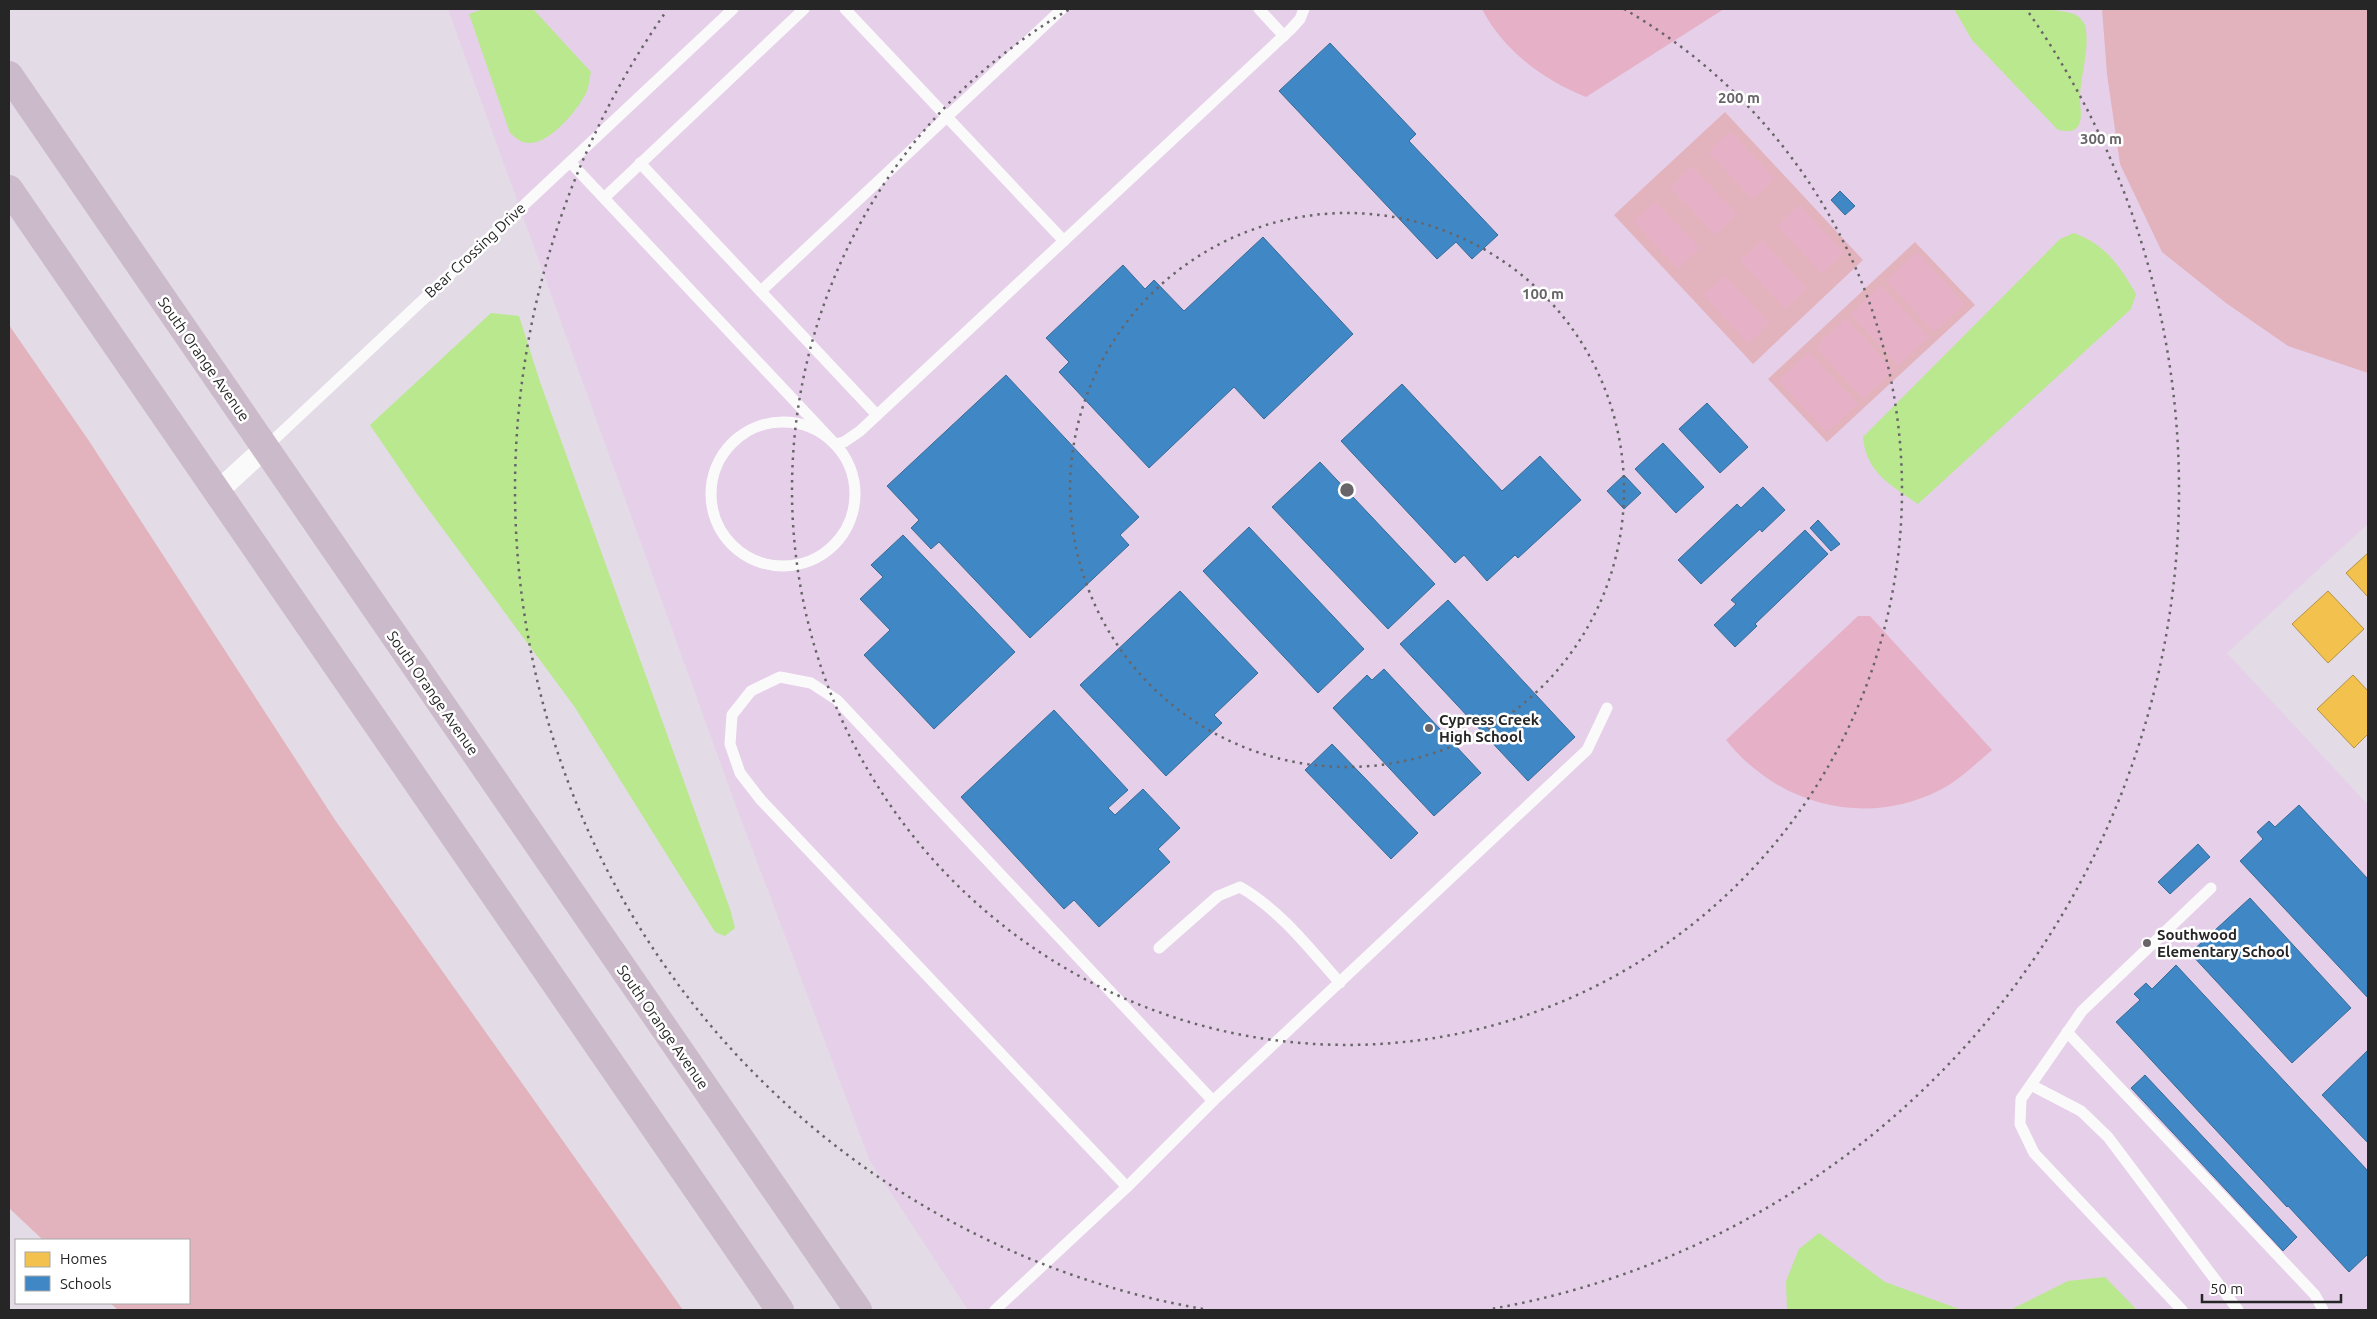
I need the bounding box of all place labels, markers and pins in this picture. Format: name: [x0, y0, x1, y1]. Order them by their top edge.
centre of rings: [1338, 481, 1356, 499]
place label: Cypress Creek High School: [1439, 711, 1540, 745]
marker: Cypress Creek High School: [1423, 722, 1435, 734]
place label: Southwood Elementary School: [2157, 926, 2290, 960]
marker: Southwood Elementary School: [2141, 937, 2153, 949]

